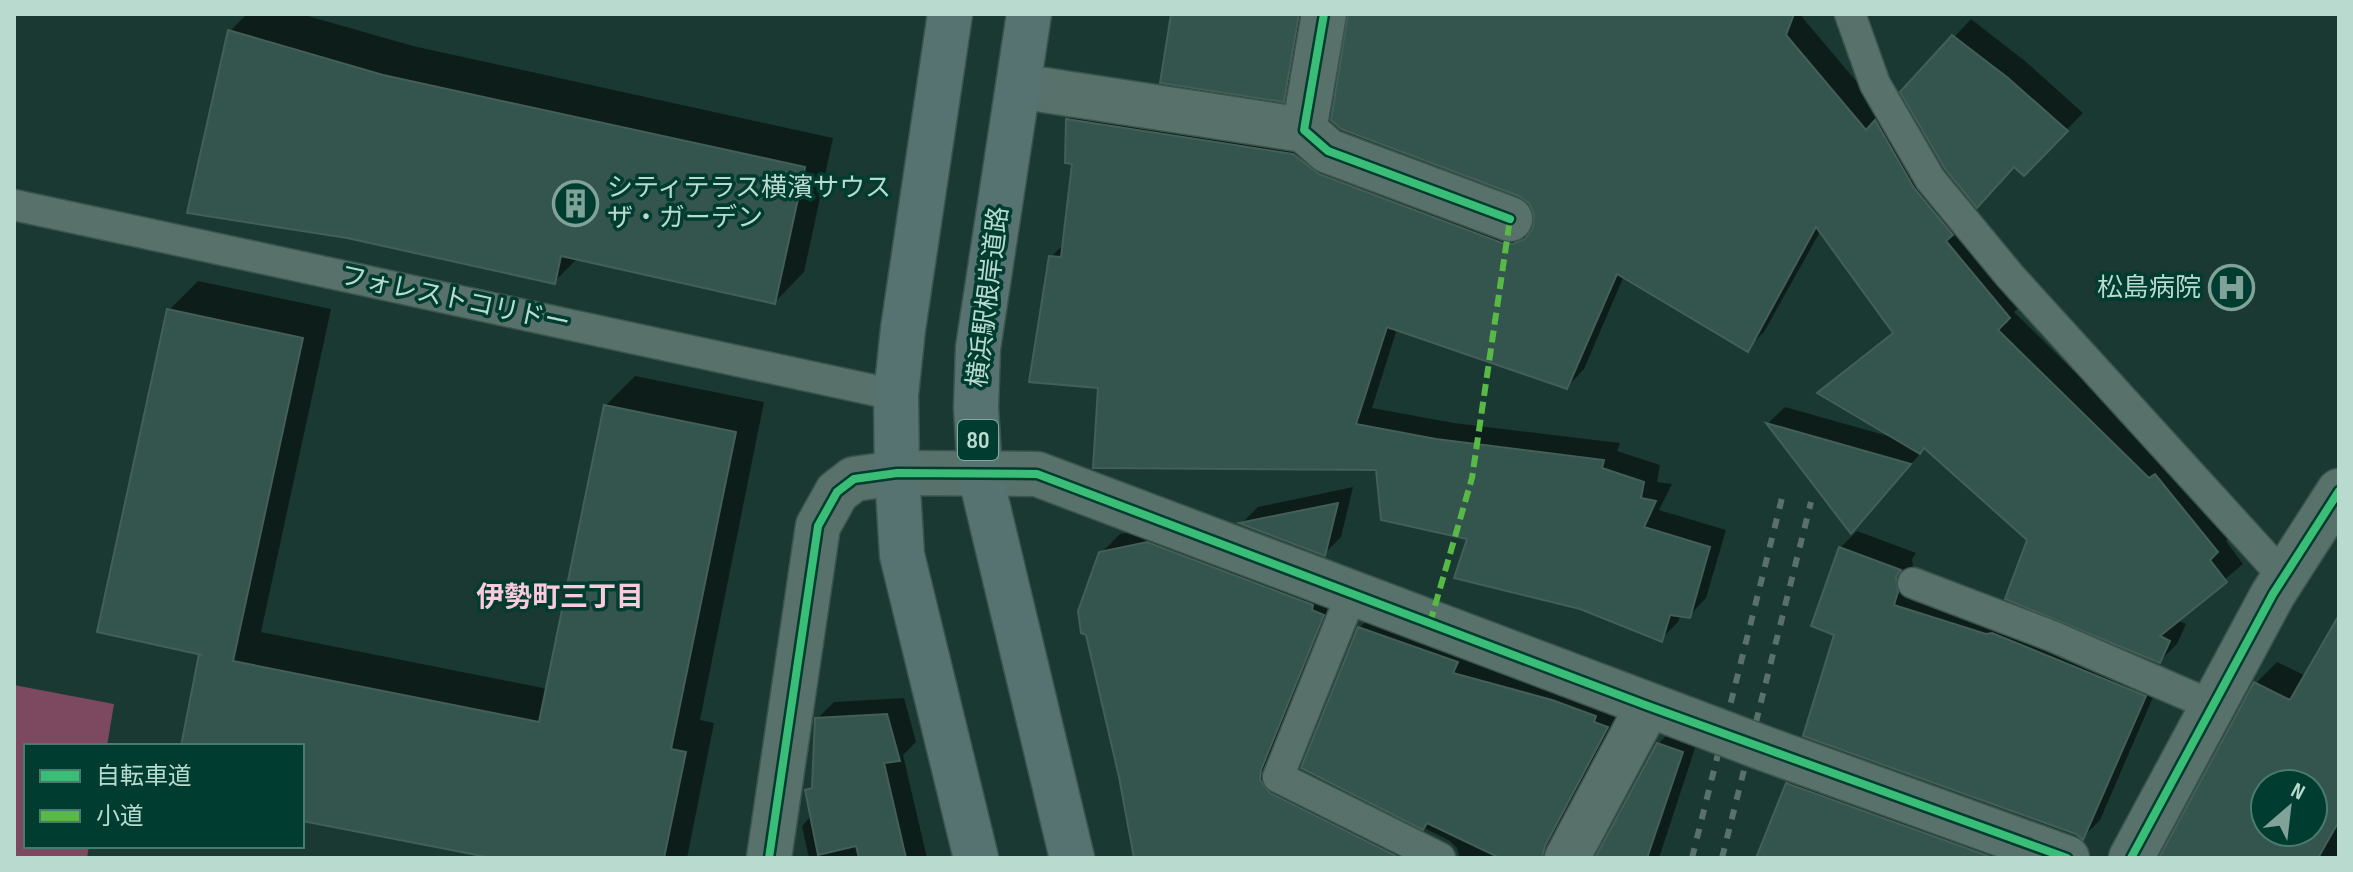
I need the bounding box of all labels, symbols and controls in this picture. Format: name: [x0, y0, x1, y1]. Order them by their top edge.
place label: シティテラス横濱サウス ザ・ガーデン: [607, 173, 891, 234]
building icon: シティテラス横濱サウス ザ・ガーデン: [552, 179, 600, 227]
street label: 横浜駅根岸道路: [963, 205, 1015, 389]
street label: フォレストコリドー: [337, 261, 573, 339]
hospital icon: 松島病院: [2208, 264, 2256, 312]
place label: 松島病院: [2097, 273, 2201, 304]
road number: 80: [958, 420, 998, 460]
district label: 伊勢町三丁目: [476, 581, 644, 614]
legend: [24, 744, 304, 848]
text: 自転車道: [96, 762, 192, 791]
north arrow: [2249, 768, 2329, 848]
text: N: [2286, 777, 2309, 806]
text: 小道: [96, 802, 144, 831]

